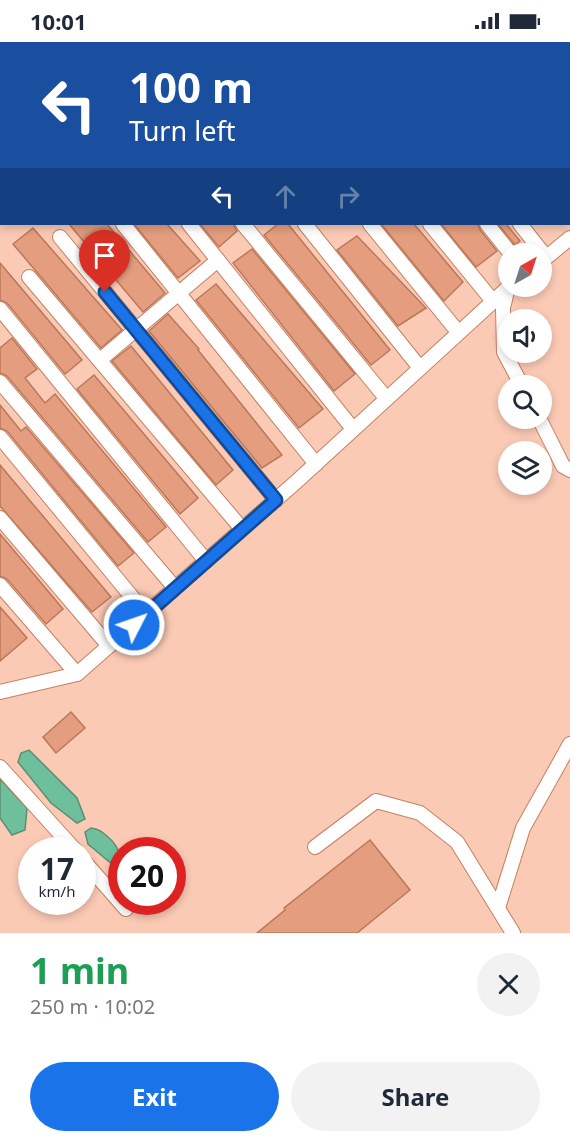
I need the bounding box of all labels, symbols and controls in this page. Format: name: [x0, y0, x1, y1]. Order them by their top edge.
text: 10:01: [30, 6, 87, 36]
text: 100 m: [129, 58, 253, 115]
icon: left: [30, 66, 108, 144]
text: Turn left: [129, 112, 235, 149]
icon: left: [206, 180, 239, 213]
icon: ahead: [269, 180, 302, 213]
icon: right: [332, 180, 365, 213]
pin: [79, 230, 130, 292]
icon: arrive: [88, 239, 121, 272]
north arrow: [498, 243, 552, 297]
map controls: [498, 243, 552, 495]
button: sound: [498, 309, 552, 363]
button: search: [498, 375, 552, 429]
button: layers: [498, 441, 552, 495]
position arrow: [102, 593, 166, 657]
speed limit sign: 20: [108, 837, 186, 915]
text: 17: [40, 848, 74, 889]
text: km/h: [39, 881, 75, 901]
text: 1 min: [30, 946, 129, 995]
button: close: [477, 953, 540, 1016]
text: 250 m · 10:02: [30, 993, 155, 1020]
button: Exit: [30, 1062, 279, 1131]
button: Share: [291, 1062, 540, 1131]

